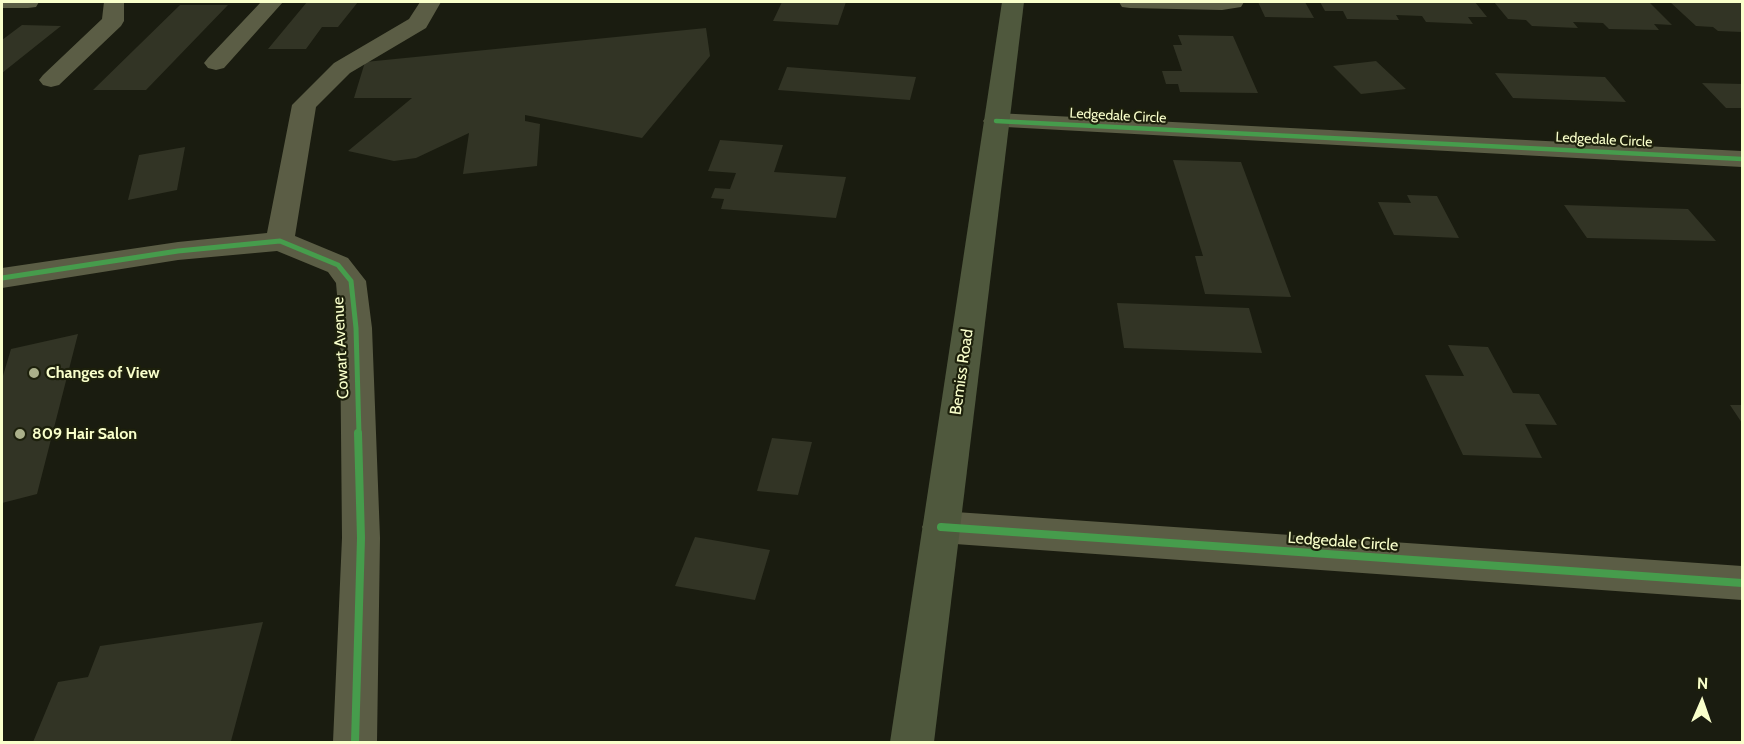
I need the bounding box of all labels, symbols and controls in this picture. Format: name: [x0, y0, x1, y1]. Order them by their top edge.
street label: Ledgedale Circle: [1069, 105, 1167, 127]
street label: Ledgedale Circle: [1555, 129, 1653, 151]
street label: Cowart Avenue: [329, 296, 353, 400]
street label: Bemiss Road: [946, 328, 978, 416]
place label: Changes of View: [46, 363, 160, 383]
marker: Changes of View: [27, 366, 41, 380]
place label: 809 Hair Salon: [32, 424, 137, 444]
marker: 809 Hair Salon: [13, 427, 27, 441]
street label: Ledgedale Circle: [1287, 529, 1399, 555]
north arrow: [1672, 672, 1732, 732]
text: N: [1697, 674, 1709, 693]

